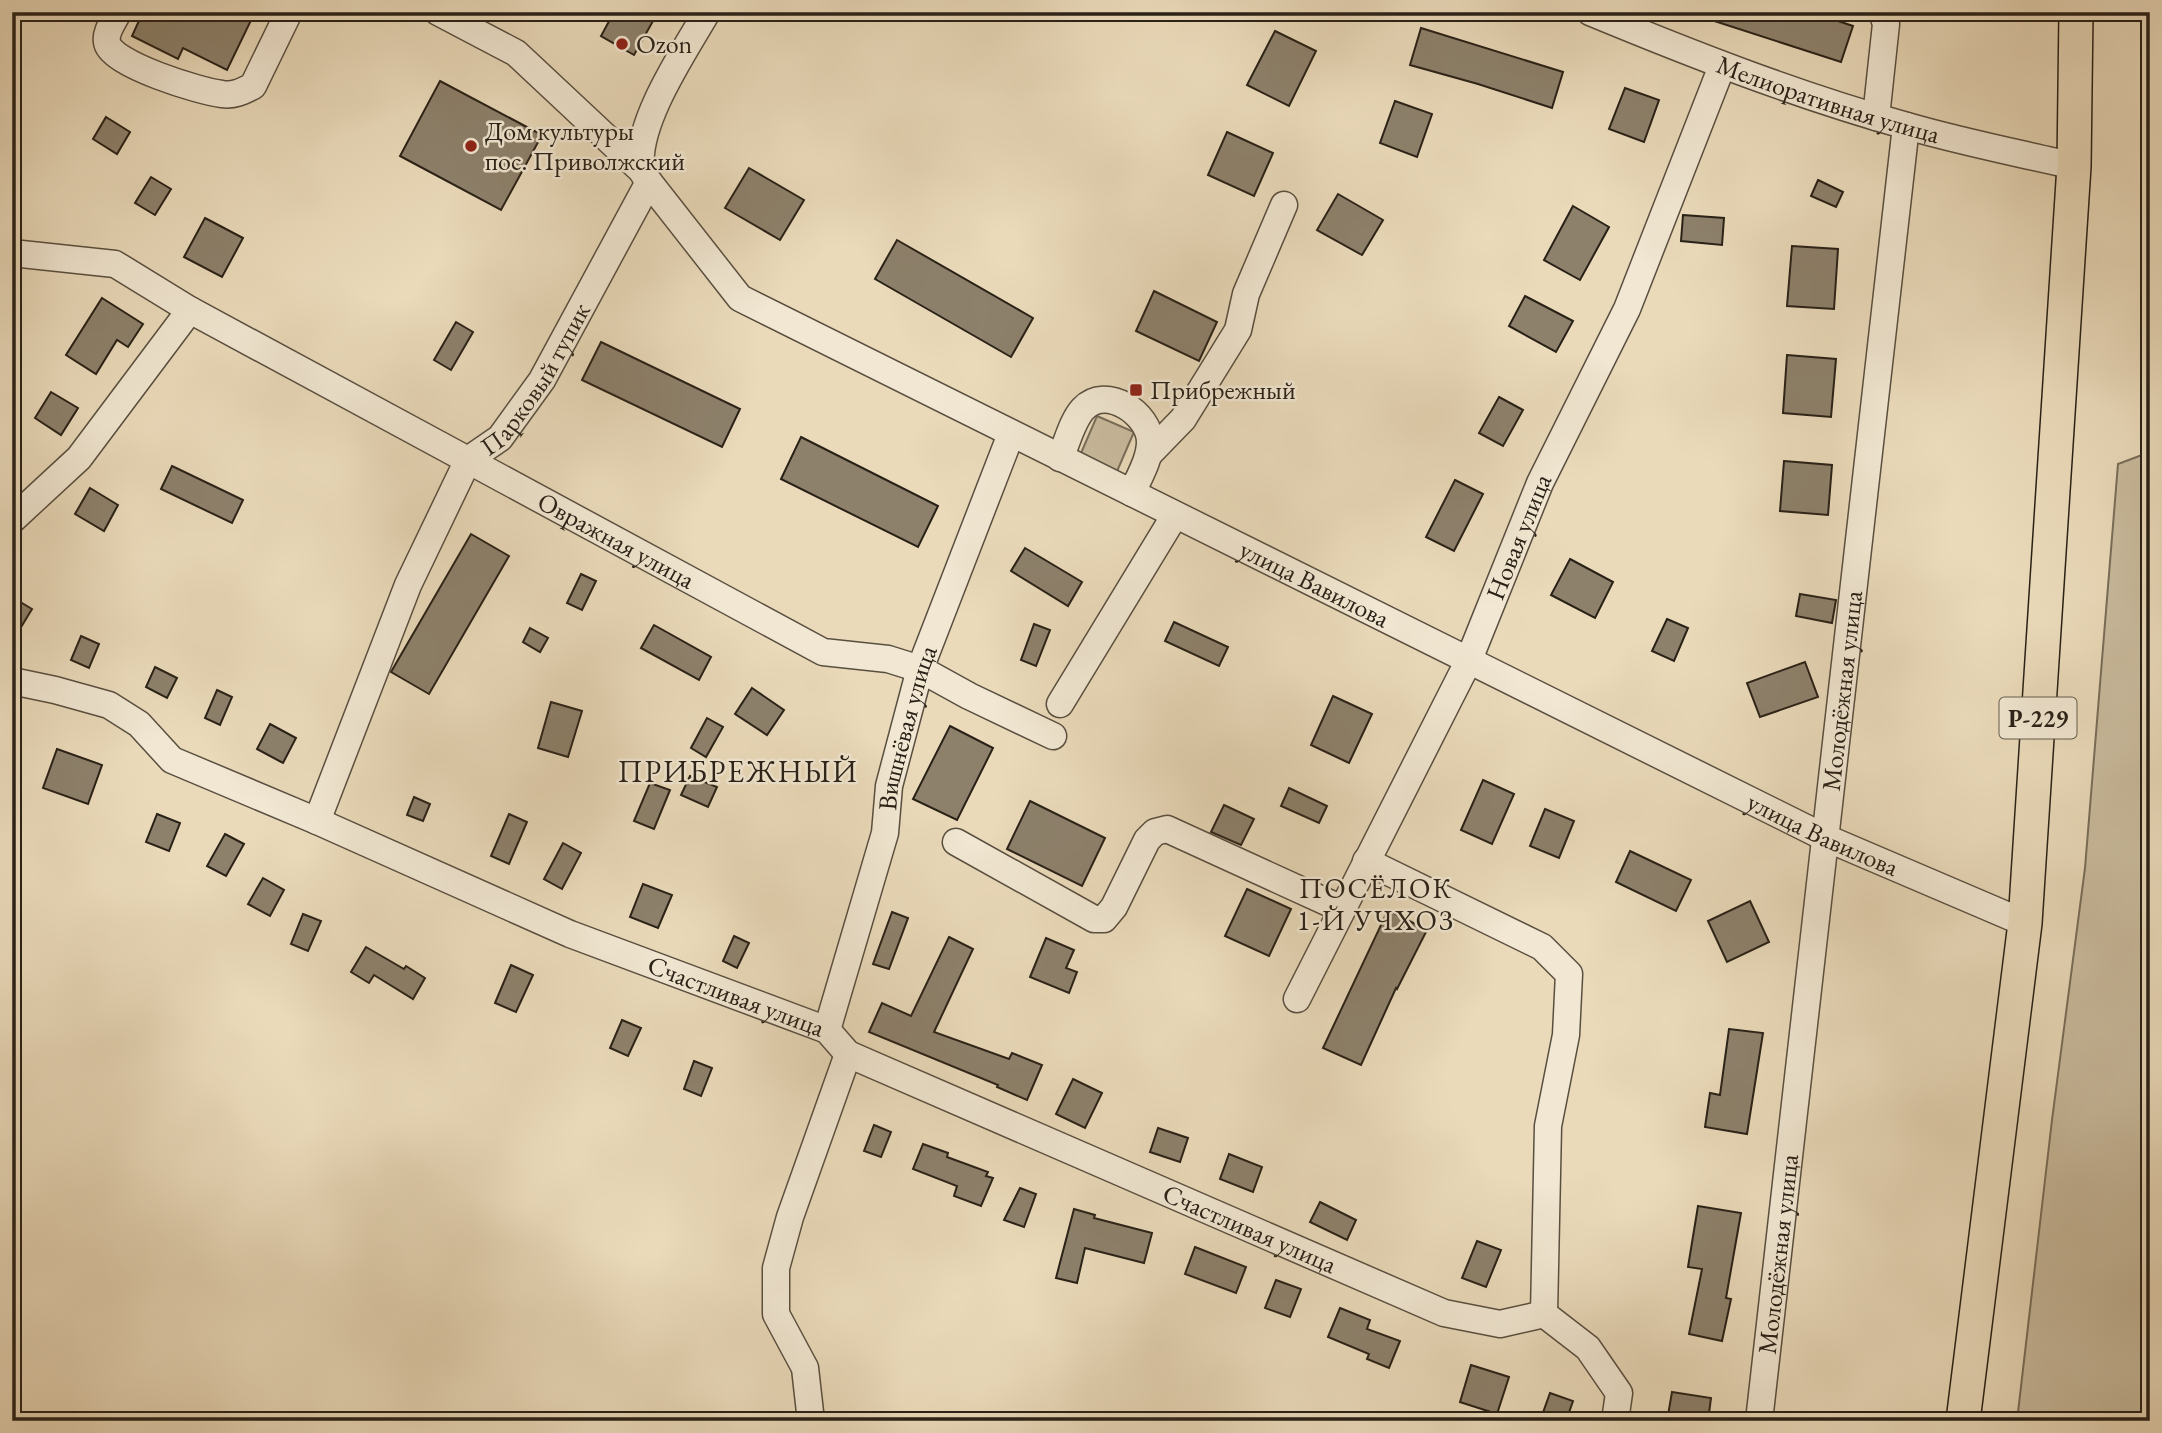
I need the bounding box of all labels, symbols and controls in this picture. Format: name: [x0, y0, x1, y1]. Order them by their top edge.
place label: Ozon: [636, 27, 693, 61]
marker: Ozon: [614, 36, 630, 52]
street label: Мелиоративная улица: [1712, 47, 1944, 151]
place label: Дом культуры пос. Приволжский: [485, 114, 685, 178]
marker: Дом культуры пос. Приволжский: [463, 138, 479, 154]
street label: Парковый тупик: [474, 296, 598, 463]
place label: Прибрежный: [1150, 373, 1296, 407]
marker: Прибрежный: [1128, 382, 1144, 398]
street label: Новая улица: [1478, 467, 1559, 605]
street label: Овражная улица: [532, 484, 701, 597]
street label: улица Вавилова: [1234, 532, 1396, 635]
street label: Молодёжная улица: [1814, 588, 1870, 793]
street label: Вишнёвая улица: [870, 640, 945, 812]
road number: Р-229: [2000, 698, 2076, 738]
district label: ПРИБРЕЖНЫЙ: [618, 752, 858, 791]
street label: улица Вавилова: [1742, 785, 1904, 884]
district label: ПОСЁЛОК 1-Й УЧХОЗ: [1297, 870, 1455, 938]
street label: Счастливая улица: [643, 948, 830, 1045]
street label: Молодёжная улица: [1750, 1152, 1806, 1356]
street label: Счастливая улица: [1158, 1176, 1343, 1282]

